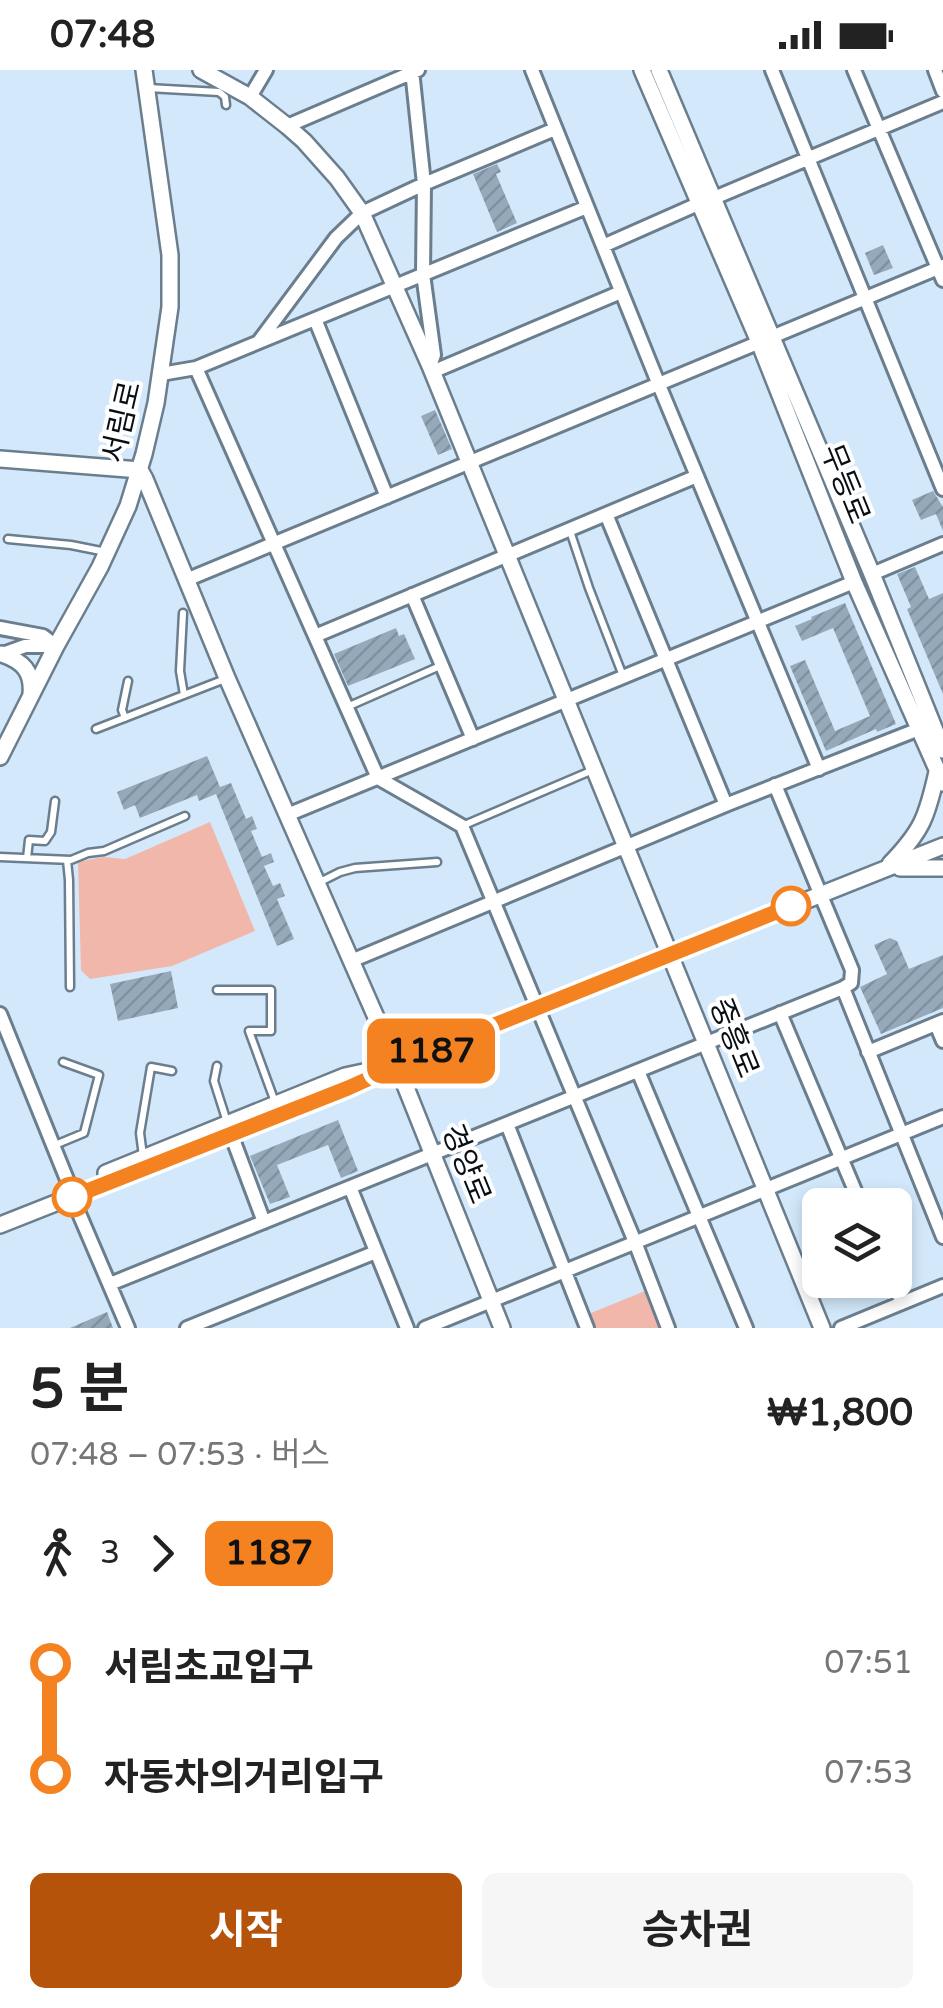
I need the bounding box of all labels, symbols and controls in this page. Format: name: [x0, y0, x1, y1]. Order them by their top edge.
text: 07:48: [50, 12, 155, 58]
street label: 서림로: [95, 377, 149, 467]
street label: 무등로: [812, 439, 878, 529]
unlabelled marker: [772, 887, 810, 925]
street label: 중흥로: [701, 993, 767, 1083]
line badge: 1187: [361, 1018, 501, 1084]
text: 1187: [387, 1030, 475, 1072]
street label: 경양로: [433, 1119, 499, 1209]
unlabelled marker: [53, 1178, 91, 1216]
map controls: [802, 1188, 912, 1298]
button: layers: [802, 1188, 912, 1298]
text: 5 분: [30, 1357, 129, 1423]
text: ₩1,800: [767, 1390, 913, 1436]
text: 07:48 – 07:53 · 버스: [30, 1436, 330, 1474]
icon: walk: [30, 1526, 85, 1581]
icon: forward: [135, 1526, 190, 1581]
text: 1187: [225, 1532, 313, 1574]
text: 3: [100, 1534, 120, 1572]
text: 07:51: [824, 1644, 913, 1682]
text: 서림초교입구: [104, 1645, 314, 1691]
text: 07:53: [824, 1754, 913, 1792]
text: 자동차의거리입구: [104, 1755, 384, 1801]
button: 시작: [30, 1873, 462, 1988]
button: 승차권: [482, 1873, 913, 1988]

